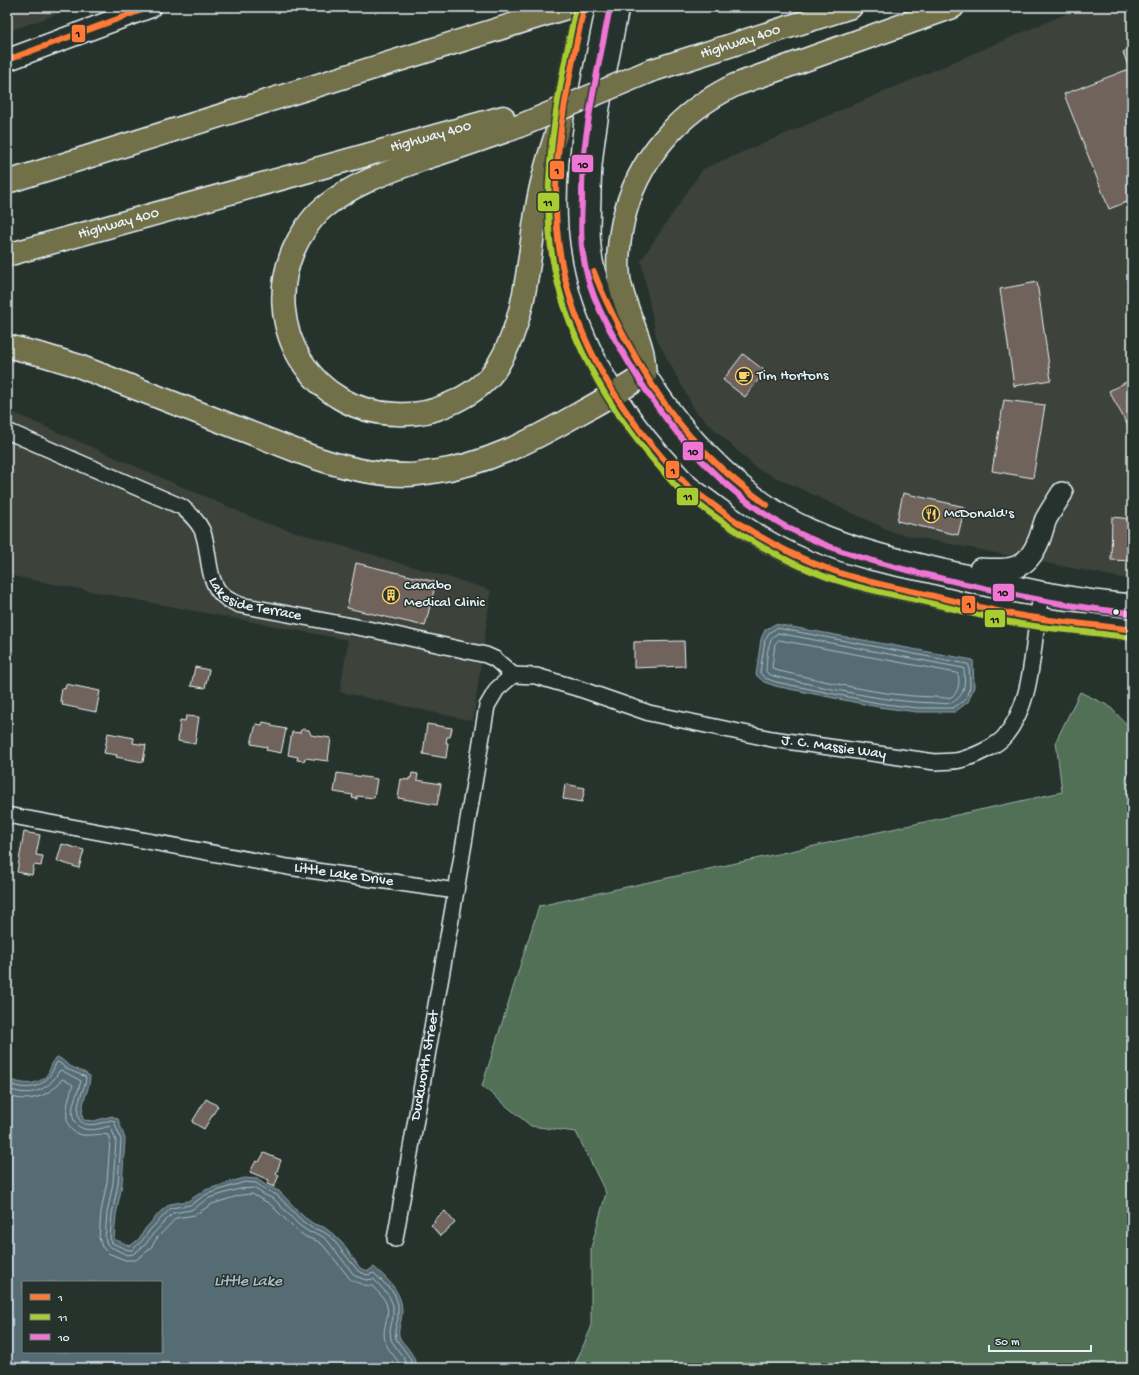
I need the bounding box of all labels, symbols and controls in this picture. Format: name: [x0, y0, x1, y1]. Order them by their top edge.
street label: Highway 400: [698, 21, 783, 63]
line badge: 1: [71, 24, 86, 43]
text: 1: [75, 29, 80, 41]
street label: Highway 400: [388, 117, 474, 157]
line badge: 10: [571, 154, 594, 173]
line badge: 1: [549, 160, 565, 180]
text: 10: [577, 160, 589, 172]
text: 1: [554, 166, 559, 178]
line badge: 11: [537, 192, 560, 212]
text: 11: [543, 198, 552, 210]
street label: Highway 400: [76, 204, 162, 244]
cafe icon: Tim Hortons: [734, 366, 754, 386]
place label: Tim Hortons: [756, 367, 829, 385]
line badge: 10: [682, 441, 704, 461]
text: 10: [687, 447, 699, 459]
line badge: 1: [665, 460, 680, 479]
text: 1: [670, 466, 675, 478]
line badge: 11: [676, 487, 699, 506]
text: 11: [683, 492, 692, 504]
restaurant icon: McDonald's: [921, 504, 941, 524]
place label: McDonald's: [944, 505, 1014, 523]
street label: Lakeside Terrace: [204, 575, 303, 625]
place label: Canabo Medical Clinic: [404, 577, 486, 612]
line badge: 10: [992, 583, 1015, 602]
building icon: Canabo Medical Clinic: [381, 585, 401, 605]
text: 10: [997, 588, 1009, 600]
line badge: 1: [961, 595, 976, 614]
text: 1: [966, 600, 971, 612]
unlabelled marker: [1111, 607, 1121, 617]
line badge: 11: [984, 609, 1006, 628]
text: 11: [990, 615, 999, 627]
street label: J. C. Massie Way: [780, 731, 888, 764]
street label: Little Lake Drive: [293, 859, 395, 891]
street label: Duckworth Street: [407, 1008, 444, 1123]
water label: Little Lake: [214, 1273, 283, 1292]
legend: [22, 1281, 162, 1353]
text: 1: [57, 1292, 63, 1306]
text: 11: [57, 1312, 68, 1326]
scale bar: [989, 1327, 1091, 1353]
text: 10: [57, 1332, 70, 1346]
text: 50 m: [995, 1336, 1020, 1350]

